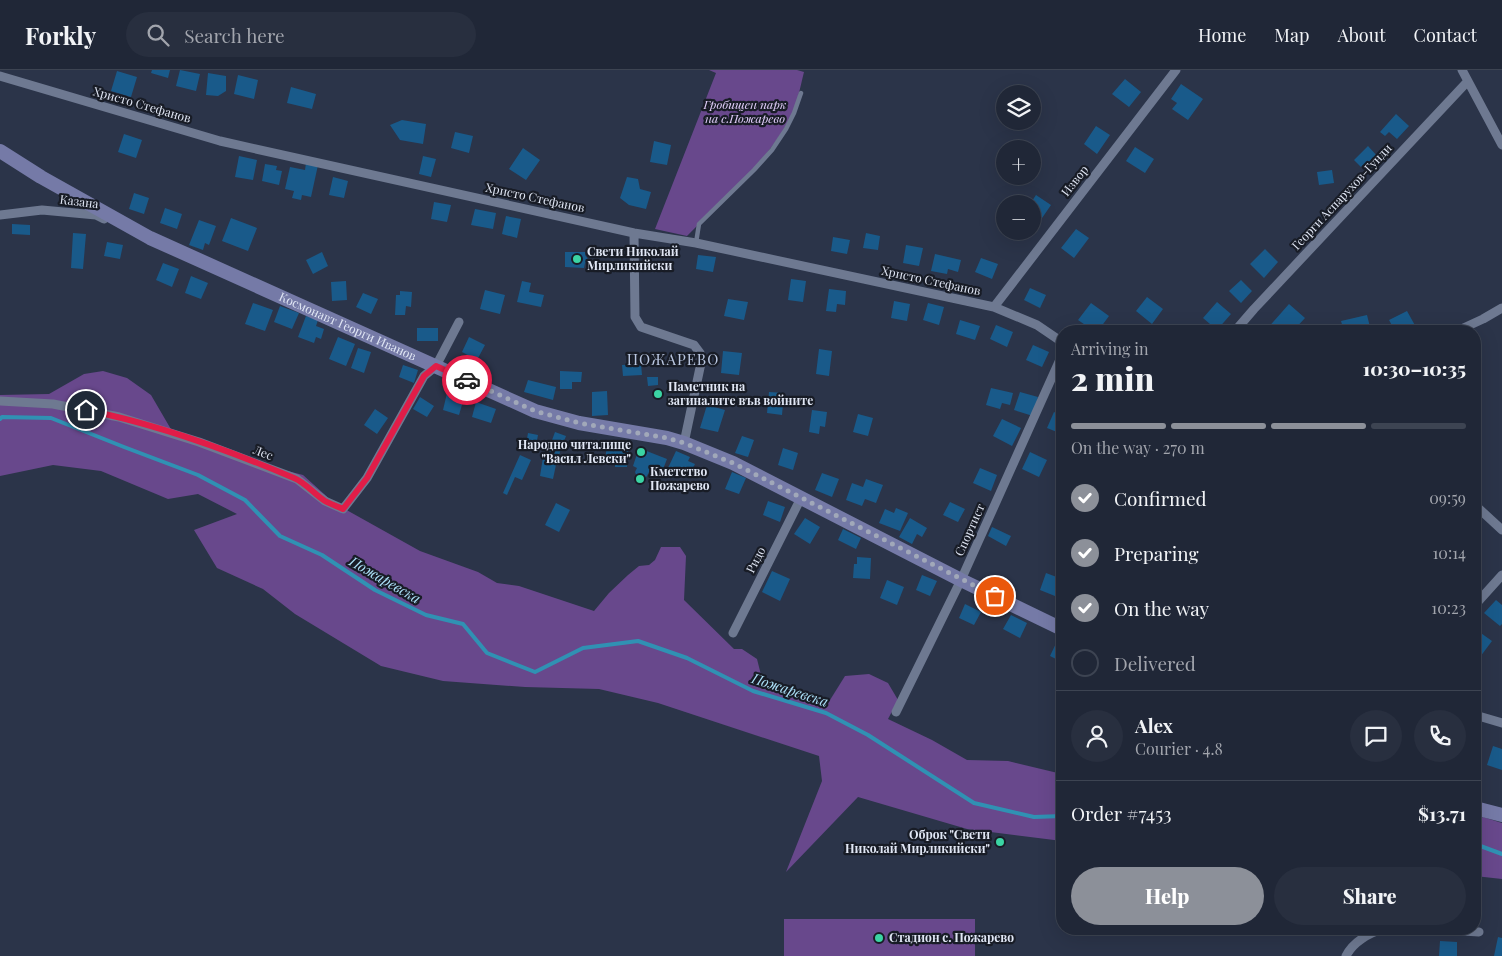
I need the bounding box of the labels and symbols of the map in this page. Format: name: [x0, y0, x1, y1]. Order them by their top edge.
street label: Христо Стефанов: [91, 82, 193, 126]
park label: Гробищен парк на с.Пожарево: [702, 96, 787, 126]
street label: Георги Аспарухов-Гунди: [1288, 139, 1395, 253]
street label: Извор: [1057, 162, 1091, 199]
street label: Христо Стефанов: [484, 179, 587, 215]
street label: Казана: [59, 191, 99, 211]
place label: Свети Николай Мирликийски: [587, 243, 679, 273]
marker: Свети Николай Мирликийски: [571, 253, 583, 265]
street label: Христо Стефанов: [880, 262, 983, 298]
street label: Космонавт Георги Иванов: [277, 288, 420, 364]
district label: ПОЖАРЕВО: [627, 349, 719, 369]
courier: [442, 355, 492, 405]
place label: Паметник на загиналите във войните: [668, 378, 813, 408]
marker: Паметник на загиналите във войните: [652, 388, 664, 400]
pin: [65, 389, 107, 431]
place label: Народно читалище "Васил Левски": [518, 436, 631, 466]
street label: Лес: [250, 441, 276, 463]
marker: Народно читалище "Васил Левски": [635, 446, 647, 458]
place label: Кметство Пожарево: [650, 463, 710, 493]
marker: Кметство Пожарево: [634, 473, 646, 485]
street label: Спортист: [950, 501, 988, 558]
street label: Ридо: [742, 543, 769, 575]
water label: Пожаревска: [345, 551, 424, 608]
pin: [974, 575, 1016, 617]
water label: Пожаревска: [749, 668, 831, 711]
place label: Оброк "Свети Николай Мирликийски": [845, 826, 990, 856]
marker: Оброк "Свети Николай Мирликийски": [994, 836, 1006, 848]
place label: Стадион с. Пожарево: [889, 929, 1014, 945]
marker: Стадион с. Пожарево: [873, 932, 885, 944]

